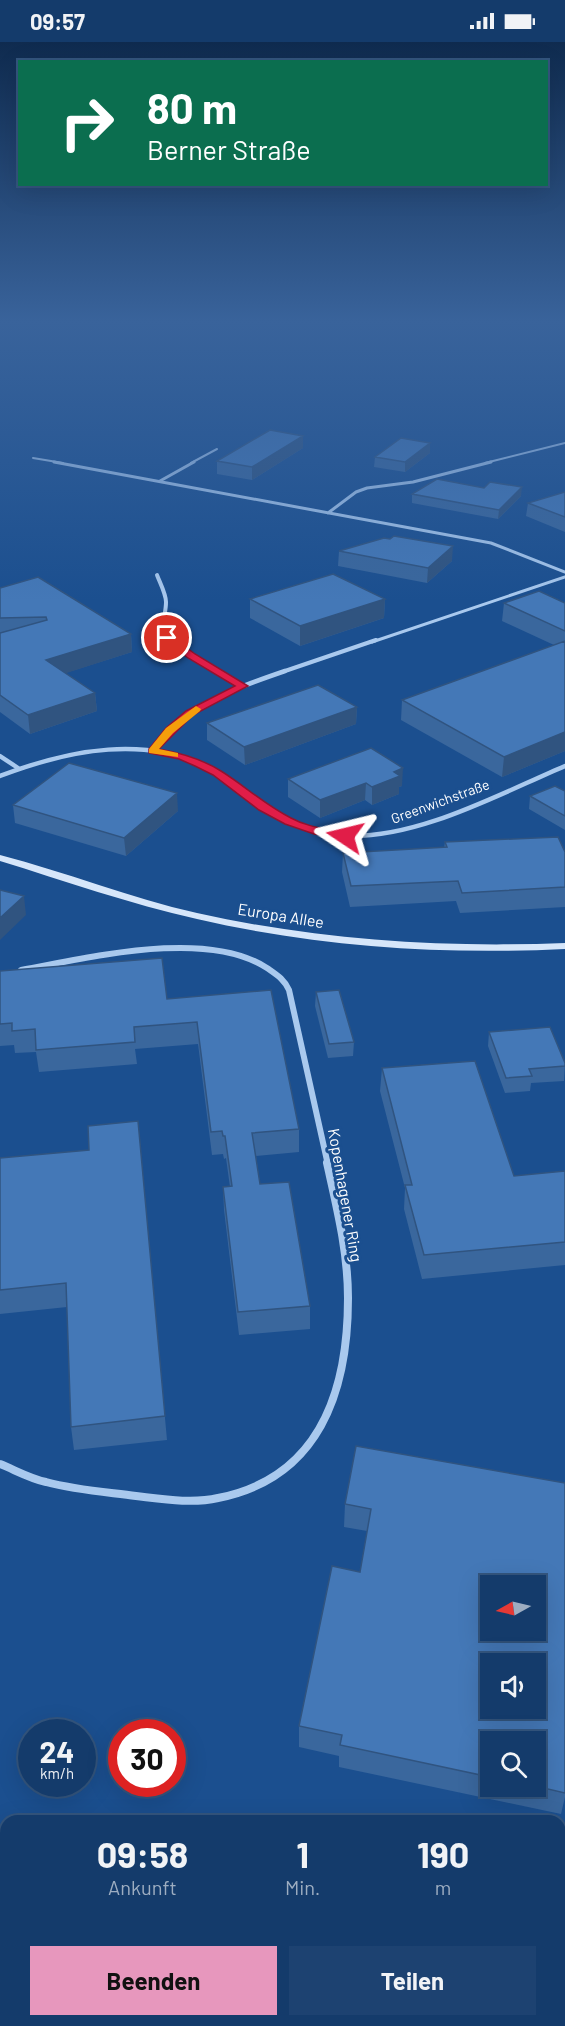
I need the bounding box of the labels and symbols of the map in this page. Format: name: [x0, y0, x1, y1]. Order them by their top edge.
pin: [141, 612, 192, 663]
street label: Greenwichstraße: [388, 775, 492, 827]
position arrow: [313, 804, 377, 868]
street label: Europa Allee: [237, 899, 325, 931]
street label: Kopenhagener Ring: [325, 1127, 367, 1263]
north arrow: [480, 1575, 546, 1641]
speed limit sign: 30: [108, 1719, 186, 1797]

